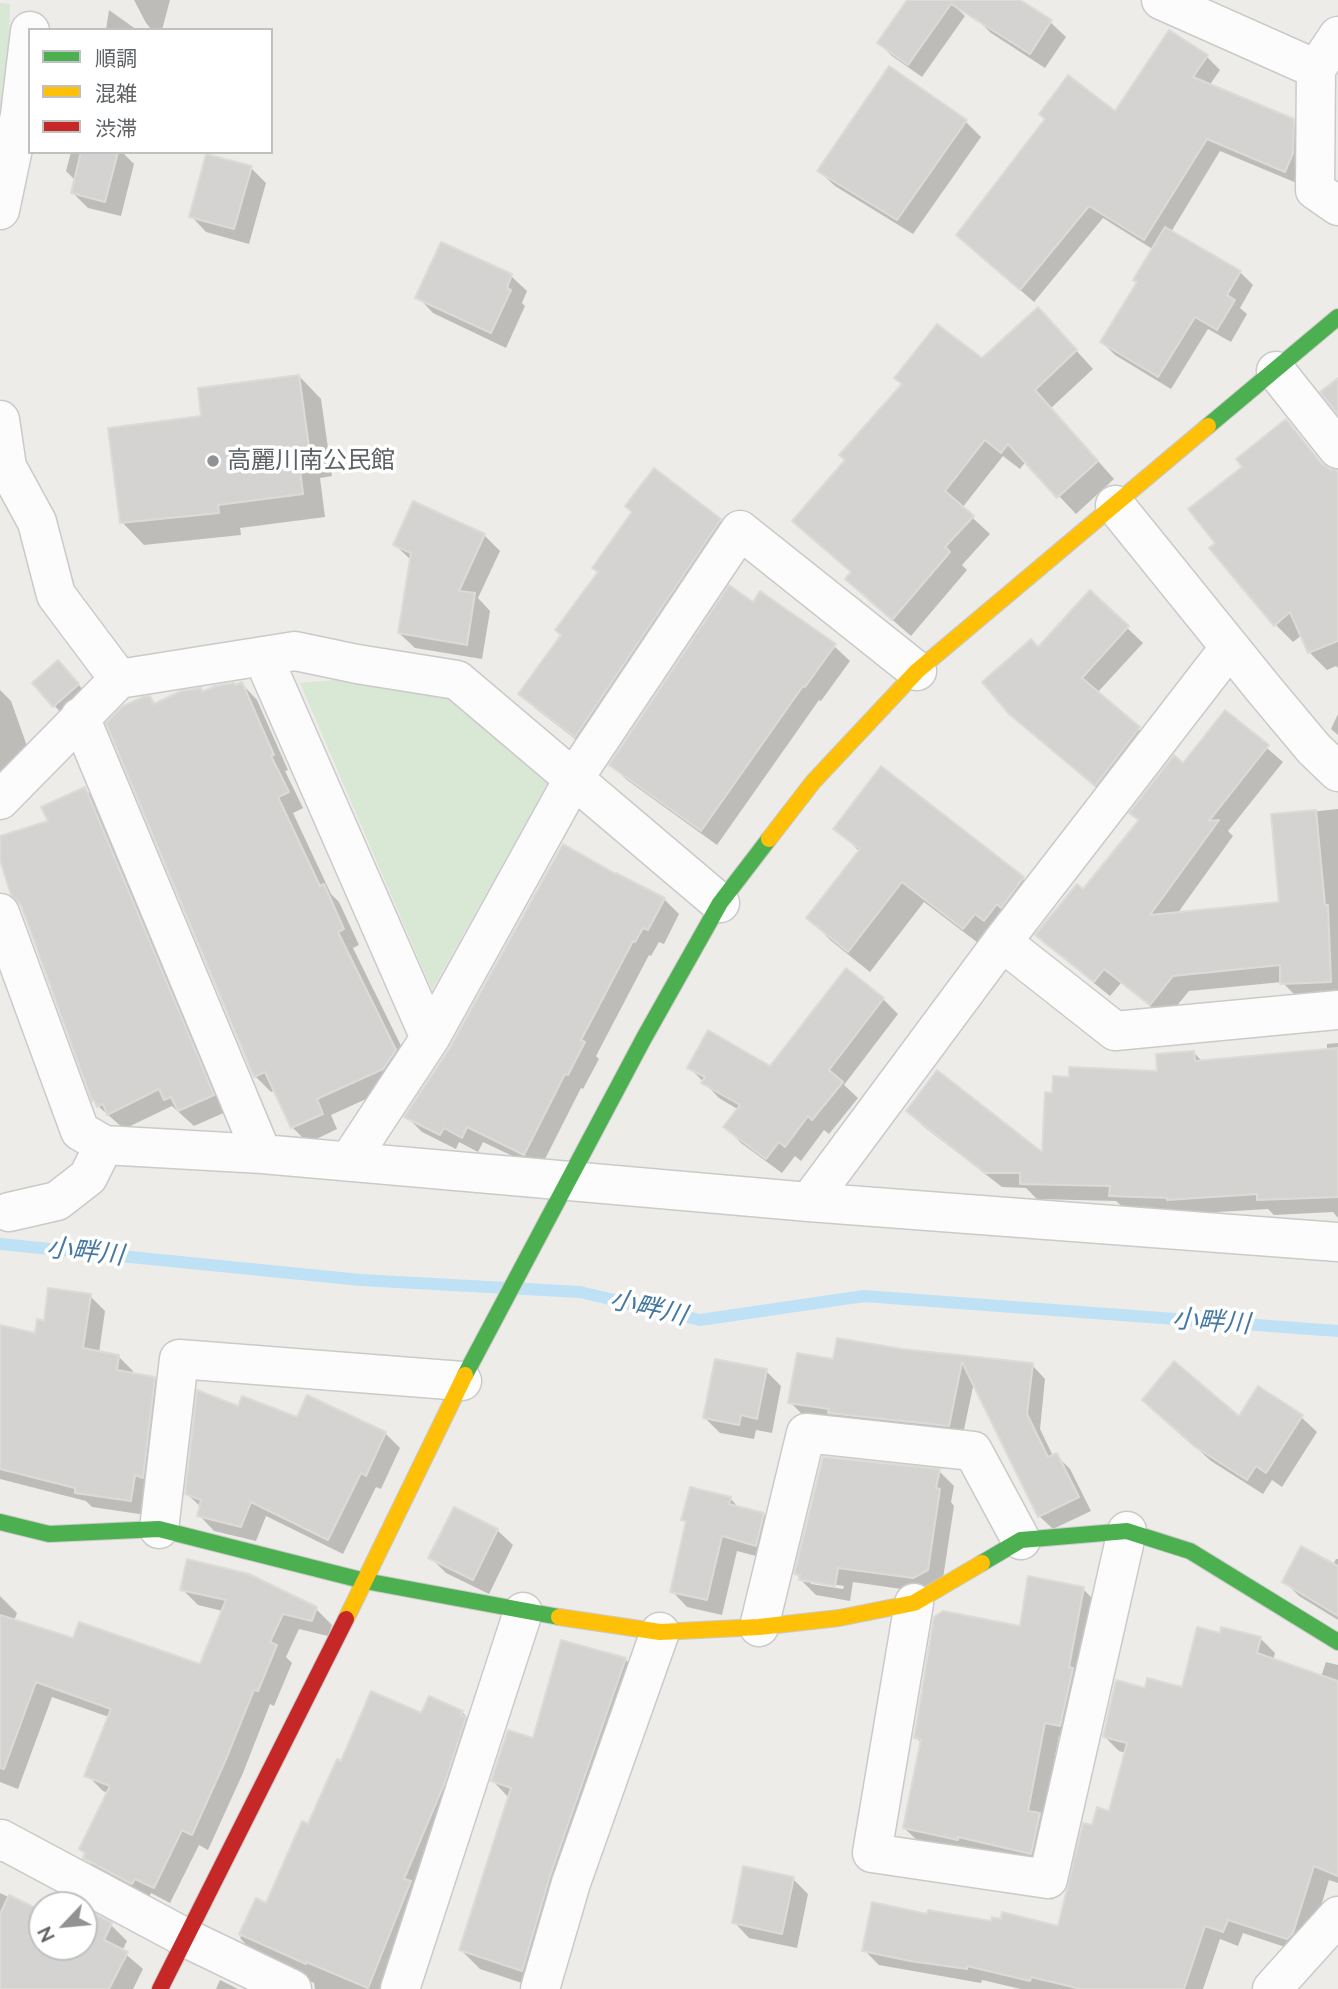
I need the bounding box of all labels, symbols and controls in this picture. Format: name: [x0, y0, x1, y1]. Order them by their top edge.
legend: [28, 28, 273, 154]
text: 順調: [95, 45, 137, 71]
text: 混雑: [95, 80, 137, 106]
text: 渋滞: [95, 115, 137, 141]
place label: 高麗川南公民館: [227, 447, 395, 475]
marker: 高麗川南公民館: [205, 453, 221, 469]
water label: 小畔川: [45, 1232, 125, 1272]
water label: 小畔川: [606, 1284, 690, 1332]
water label: 小畔川: [1171, 1304, 1251, 1340]
north arrow: [28, 1891, 98, 1961]
text: N: [32, 1923, 60, 1946]

